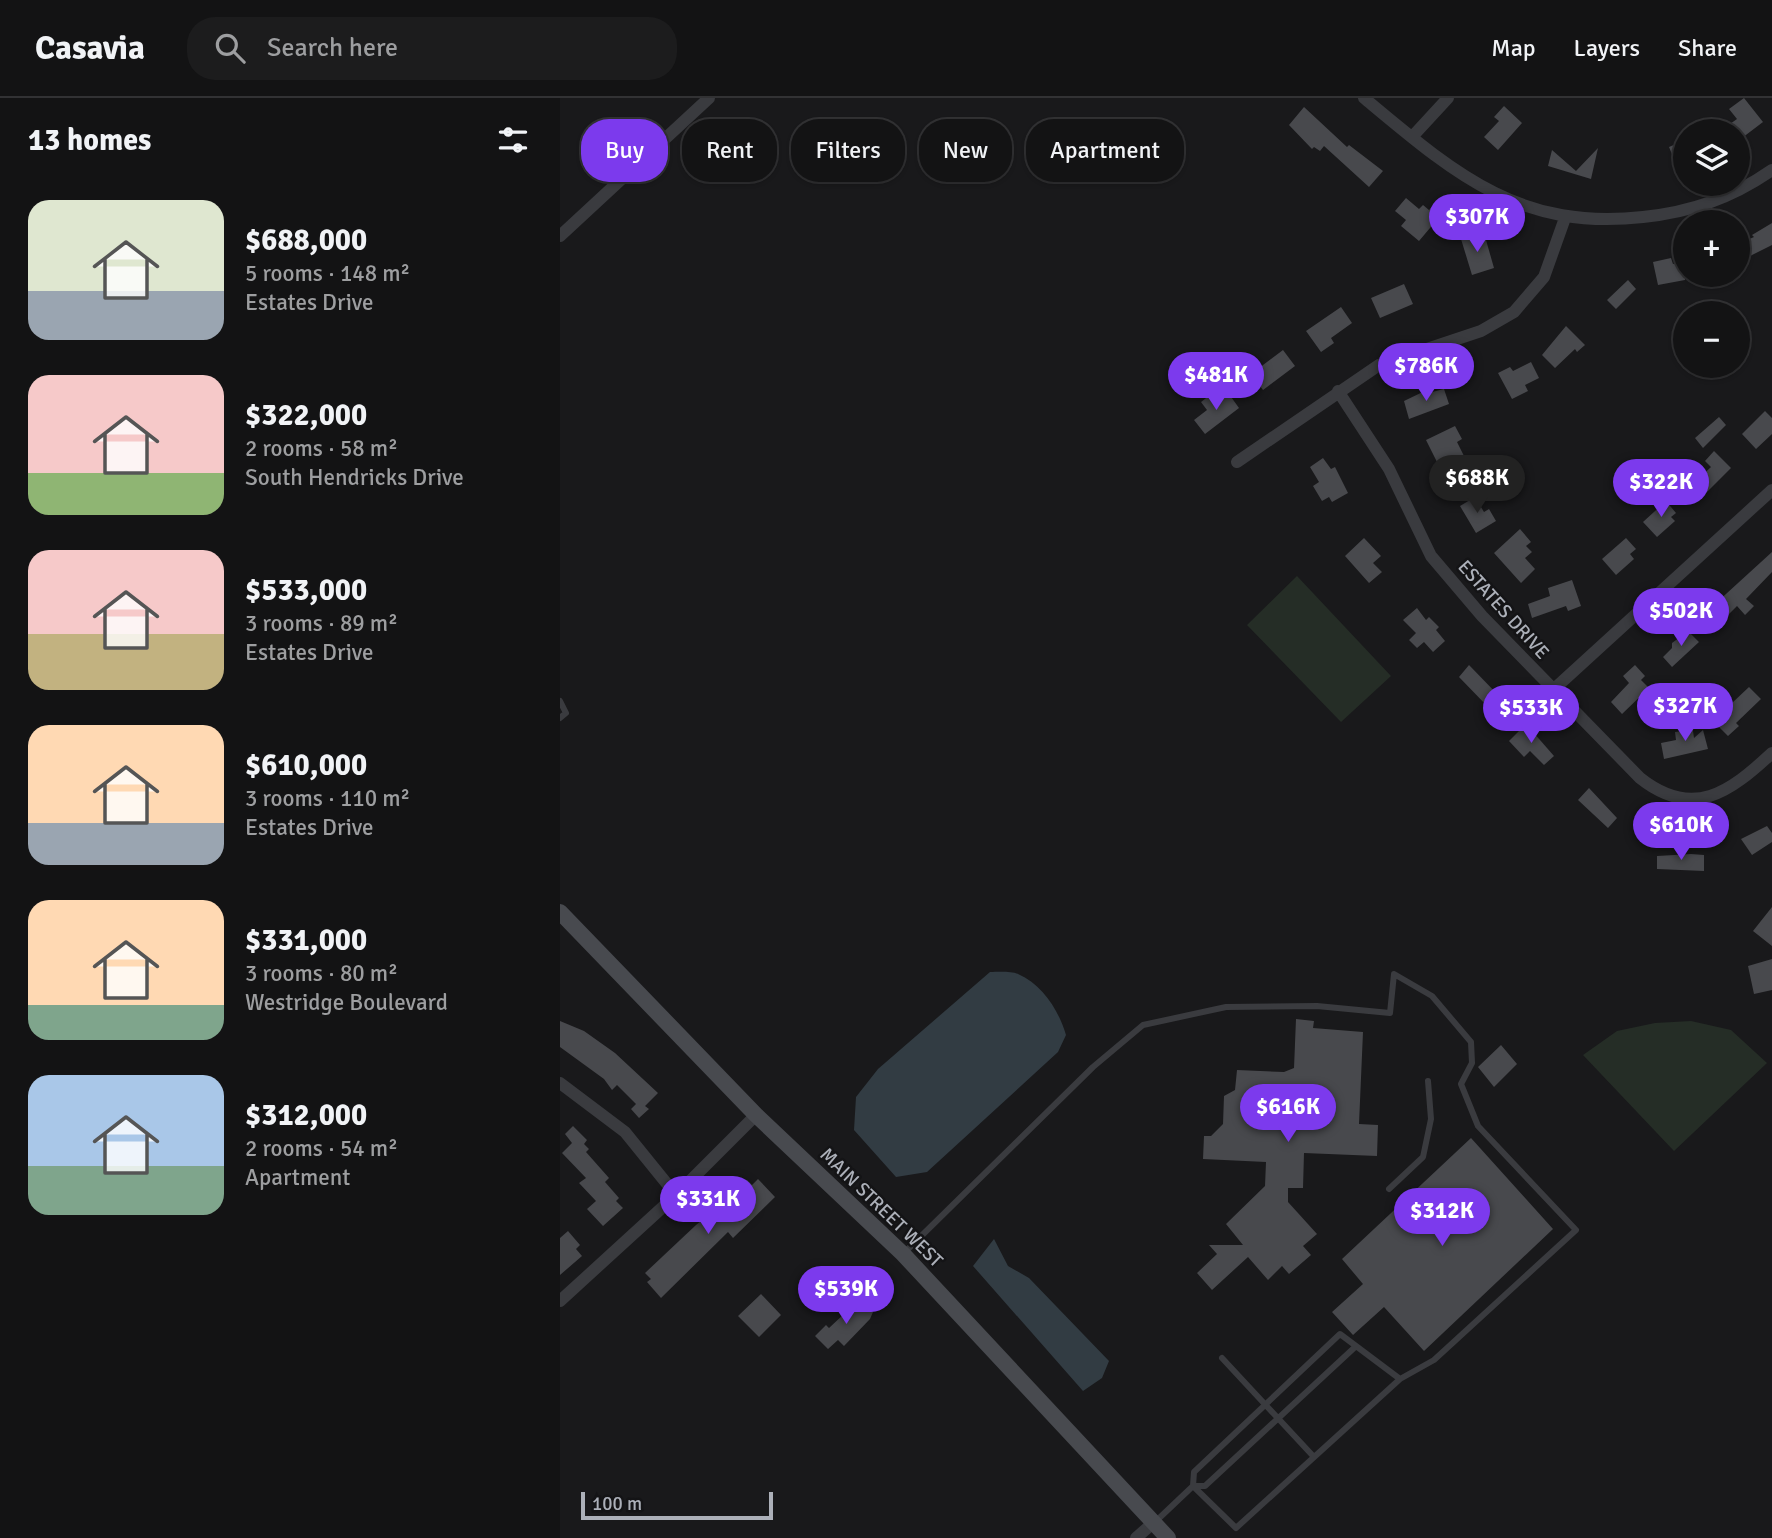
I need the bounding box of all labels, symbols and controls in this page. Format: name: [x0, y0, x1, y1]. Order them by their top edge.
search box: [187, 17, 677, 80]
text: Casavia: [35, 28, 145, 69]
icon: search: [211, 29, 249, 67]
text: Search here: [267, 32, 398, 64]
text: Map: [1491, 33, 1536, 63]
text: Layers: [1574, 33, 1640, 63]
text: Share: [1678, 33, 1737, 63]
chip: Buy: [581, 119, 668, 182]
chip: Rent: [682, 119, 777, 182]
chip: Filters: [791, 119, 905, 182]
chip: New: [919, 119, 1012, 182]
chip: Apartment: [1026, 119, 1184, 182]
map controls: [1673, 119, 1750, 378]
button: layers: [1673, 119, 1750, 196]
icon: filters: [494, 121, 532, 159]
text: 13 homes: [28, 122, 151, 159]
pin: $307K: [1428, 194, 1526, 254]
text: $307K: [1445, 202, 1509, 231]
button: +: [1673, 210, 1750, 287]
text: $688,000: [245, 222, 367, 259]
icon: home: [84, 228, 168, 312]
text: 5 rooms · 148 m²: [245, 259, 410, 288]
text: Estates Drive: [245, 288, 373, 317]
button: −: [1673, 301, 1750, 378]
pin: $786K: [1377, 344, 1475, 403]
text: $786K: [1394, 351, 1458, 380]
pin: $481K: [1167, 352, 1265, 412]
text: $481K: [1184, 360, 1248, 389]
text: $322,000: [245, 397, 367, 434]
icon: home: [84, 403, 168, 487]
text: 2 rooms · 58 m²: [245, 434, 398, 463]
pin: $688K: [1428, 456, 1526, 515]
pin: $322K: [1612, 460, 1710, 519]
text: South Hendricks Drive: [245, 463, 464, 492]
text: $688K: [1445, 463, 1509, 492]
text: $322K: [1629, 467, 1693, 496]
street label: ESTATES DRIVE: [1452, 555, 1554, 664]
text: $533,000: [245, 572, 367, 609]
icon: home: [84, 578, 168, 662]
pin: $502K: [1632, 588, 1730, 648]
text: $502K: [1649, 596, 1713, 625]
text: 3 rooms · 89 m²: [245, 609, 398, 638]
text: Estates Drive: [245, 638, 373, 667]
pin: $327K: [1636, 684, 1734, 743]
pin: $533K: [1482, 686, 1580, 745]
text: $327K: [1653, 691, 1717, 720]
text: $533K: [1499, 693, 1563, 722]
text: $610,000: [245, 747, 367, 784]
icon: home: [84, 753, 168, 837]
text: 3 rooms · 110 m²: [245, 784, 410, 813]
pin: $610K: [1632, 802, 1730, 862]
text: $610K: [1649, 810, 1713, 839]
text: Estates Drive: [245, 813, 373, 842]
text: $331,000: [245, 922, 367, 959]
icon: home: [84, 928, 168, 1012]
text: 3 rooms · 80 m²: [245, 959, 398, 988]
text: Westridge Boulevard: [245, 988, 448, 1017]
pin: $616K: [1239, 1084, 1337, 1144]
text: $616K: [1256, 1092, 1320, 1121]
text: $312,000: [245, 1097, 367, 1134]
icon: home: [84, 1103, 168, 1187]
text: 2 rooms · 54 m²: [245, 1134, 398, 1163]
street label: MAIN STREET WEST: [815, 1143, 948, 1273]
text: Apartment: [245, 1163, 350, 1192]
pin: $331K: [659, 1176, 757, 1236]
text: $331K: [676, 1184, 740, 1213]
pin: $312K: [1393, 1188, 1491, 1248]
text: $312K: [1410, 1196, 1474, 1225]
pin: $539K: [797, 1266, 895, 1326]
text: $539K: [814, 1274, 878, 1303]
scale bar: [581, 1489, 774, 1521]
text: 100 m: [592, 1492, 642, 1516]

